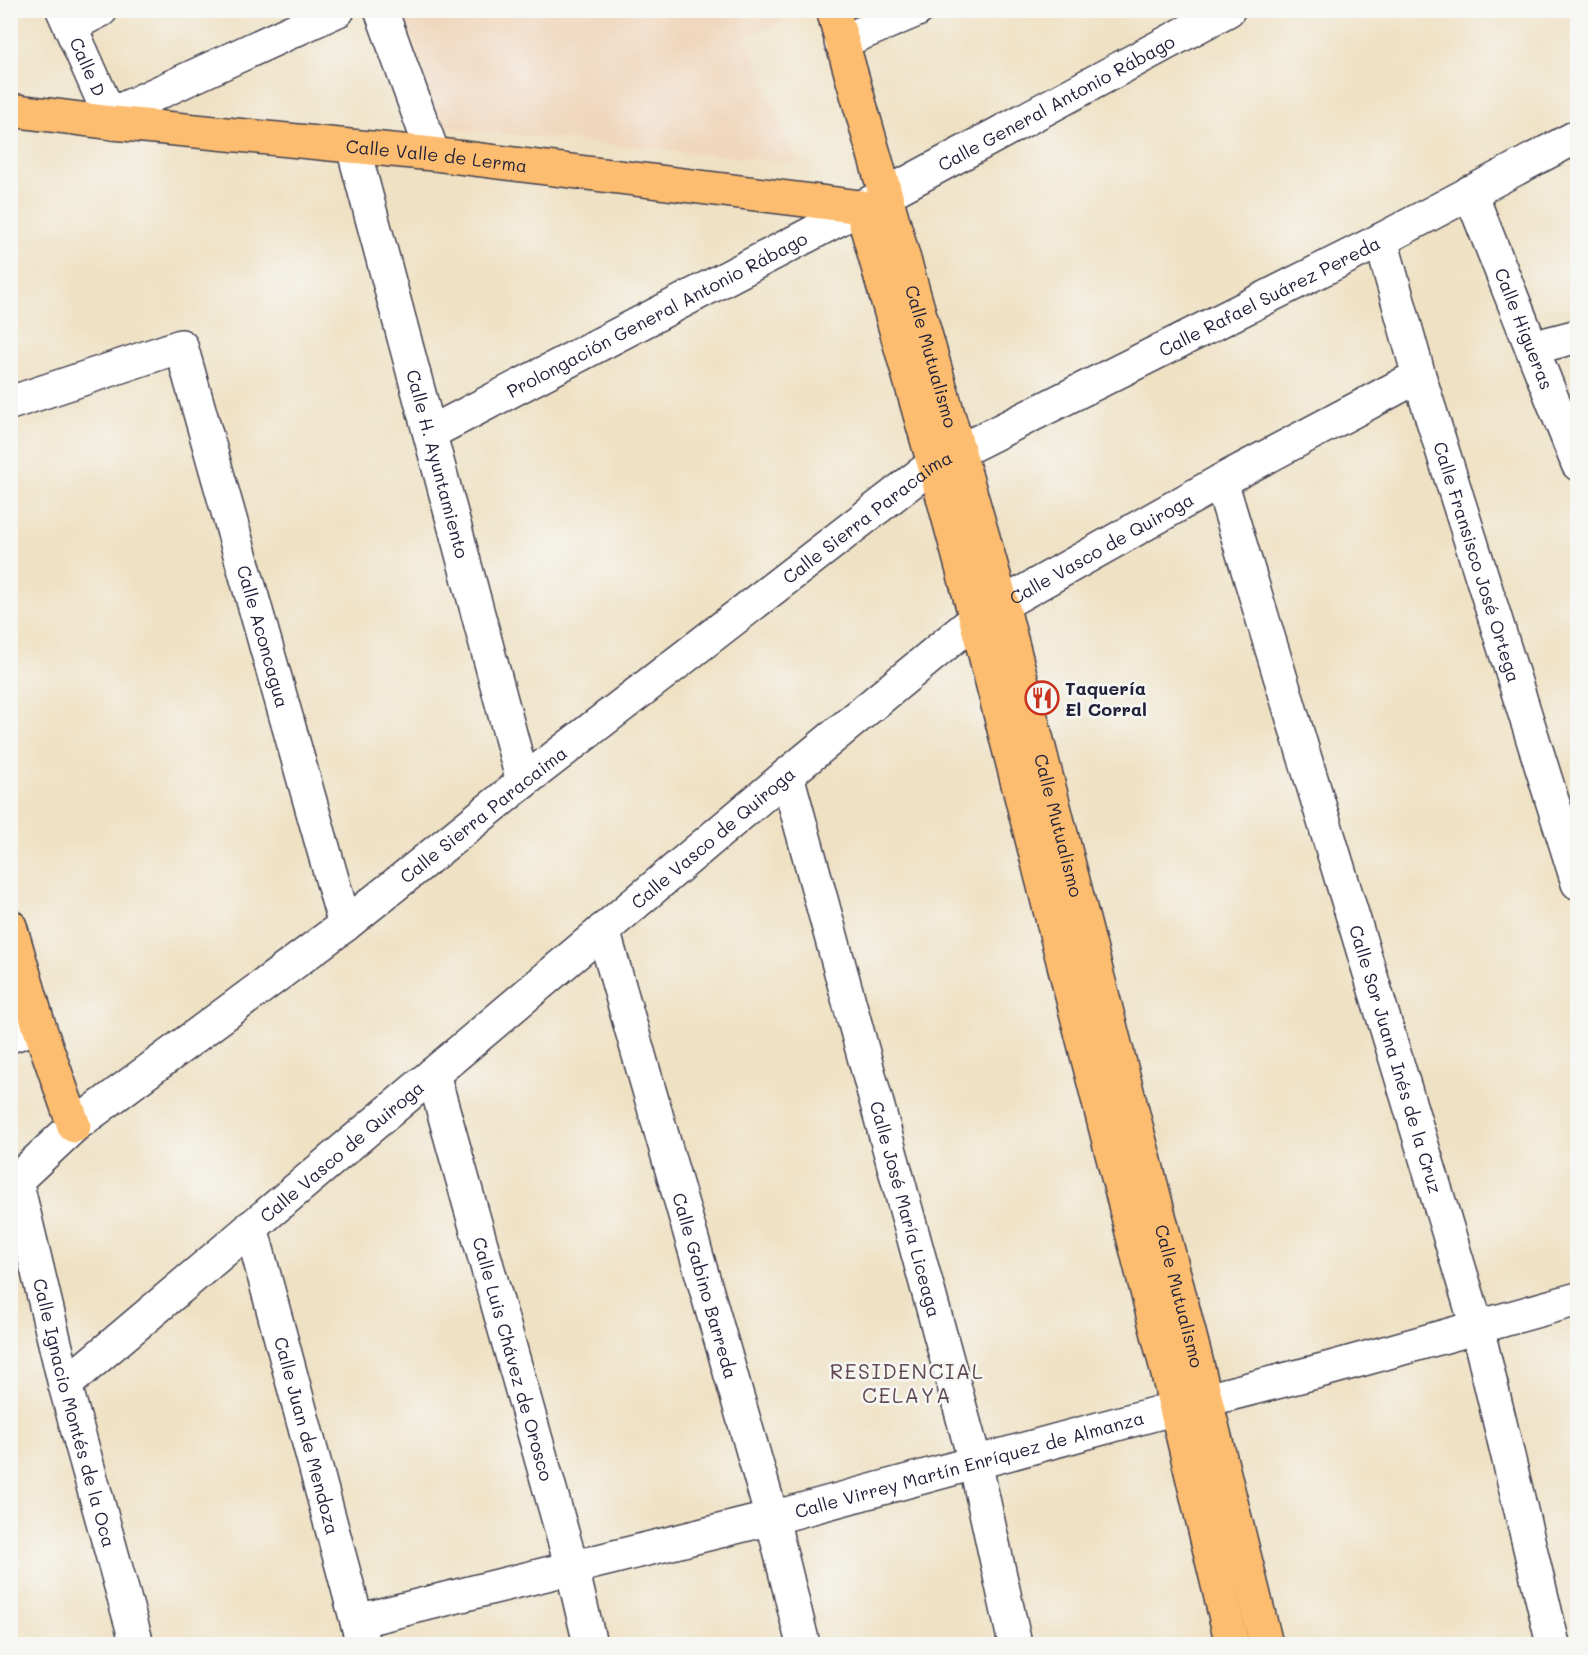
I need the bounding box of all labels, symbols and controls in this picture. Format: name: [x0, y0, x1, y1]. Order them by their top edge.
street label: Calle General Antonio Rábago: [933, 29, 1179, 176]
street label: Calle D: [64, 33, 112, 100]
street label: Calle Valle de Lerma: [345, 134, 529, 178]
street label: Prolongación General Antonio Rábago: [502, 226, 812, 403]
street label: Calle Rafael Suárez Pereda: [1154, 231, 1384, 362]
street label: Calle Higueras: [1489, 264, 1559, 393]
street label: Calle Mutualismo: [900, 282, 963, 431]
street label: Calle H. Ayuntamiento: [401, 367, 475, 561]
street label: Calle Fransisco José Ortega: [1428, 439, 1526, 685]
street label: Calle Sierra Paracaima: [777, 445, 956, 589]
street label: Calle Vasco de Quiroga: [1005, 487, 1198, 610]
street label: Calle Aconcagua: [232, 562, 295, 710]
place label: Taquería El Corral: [1065, 676, 1147, 721]
restaurant icon: Taquería El Corral: [1024, 680, 1060, 716]
street label: Calle Sierra Paracaima: [395, 741, 572, 889]
street label: Calle Mutualismo: [1029, 751, 1089, 900]
street label: Calle Vasco de Quiroga: [626, 761, 800, 914]
street label: Calle Sor Juana Inés de la Cruz: [1344, 922, 1448, 1196]
street label: Calle Vasco de Quiroga: [254, 1075, 429, 1228]
street label: Calle José María Liceaga: [865, 1098, 947, 1320]
street label: Calle Gabino Barreda: [667, 1190, 743, 1381]
street label: Calle Mutualismo: [1150, 1222, 1209, 1370]
street label: Calle Luis Chávez de Orosco: [467, 1234, 559, 1484]
street label: Calle Ignacio Montés de la Oca: [28, 1276, 121, 1550]
street label: Calle Juan de Mendoza: [269, 1334, 345, 1537]
district label: RESIDENCIAL CELAYA: [830, 1357, 984, 1408]
street label: Calle Virrey Martín Enríquez de Almanza: [792, 1405, 1147, 1523]

